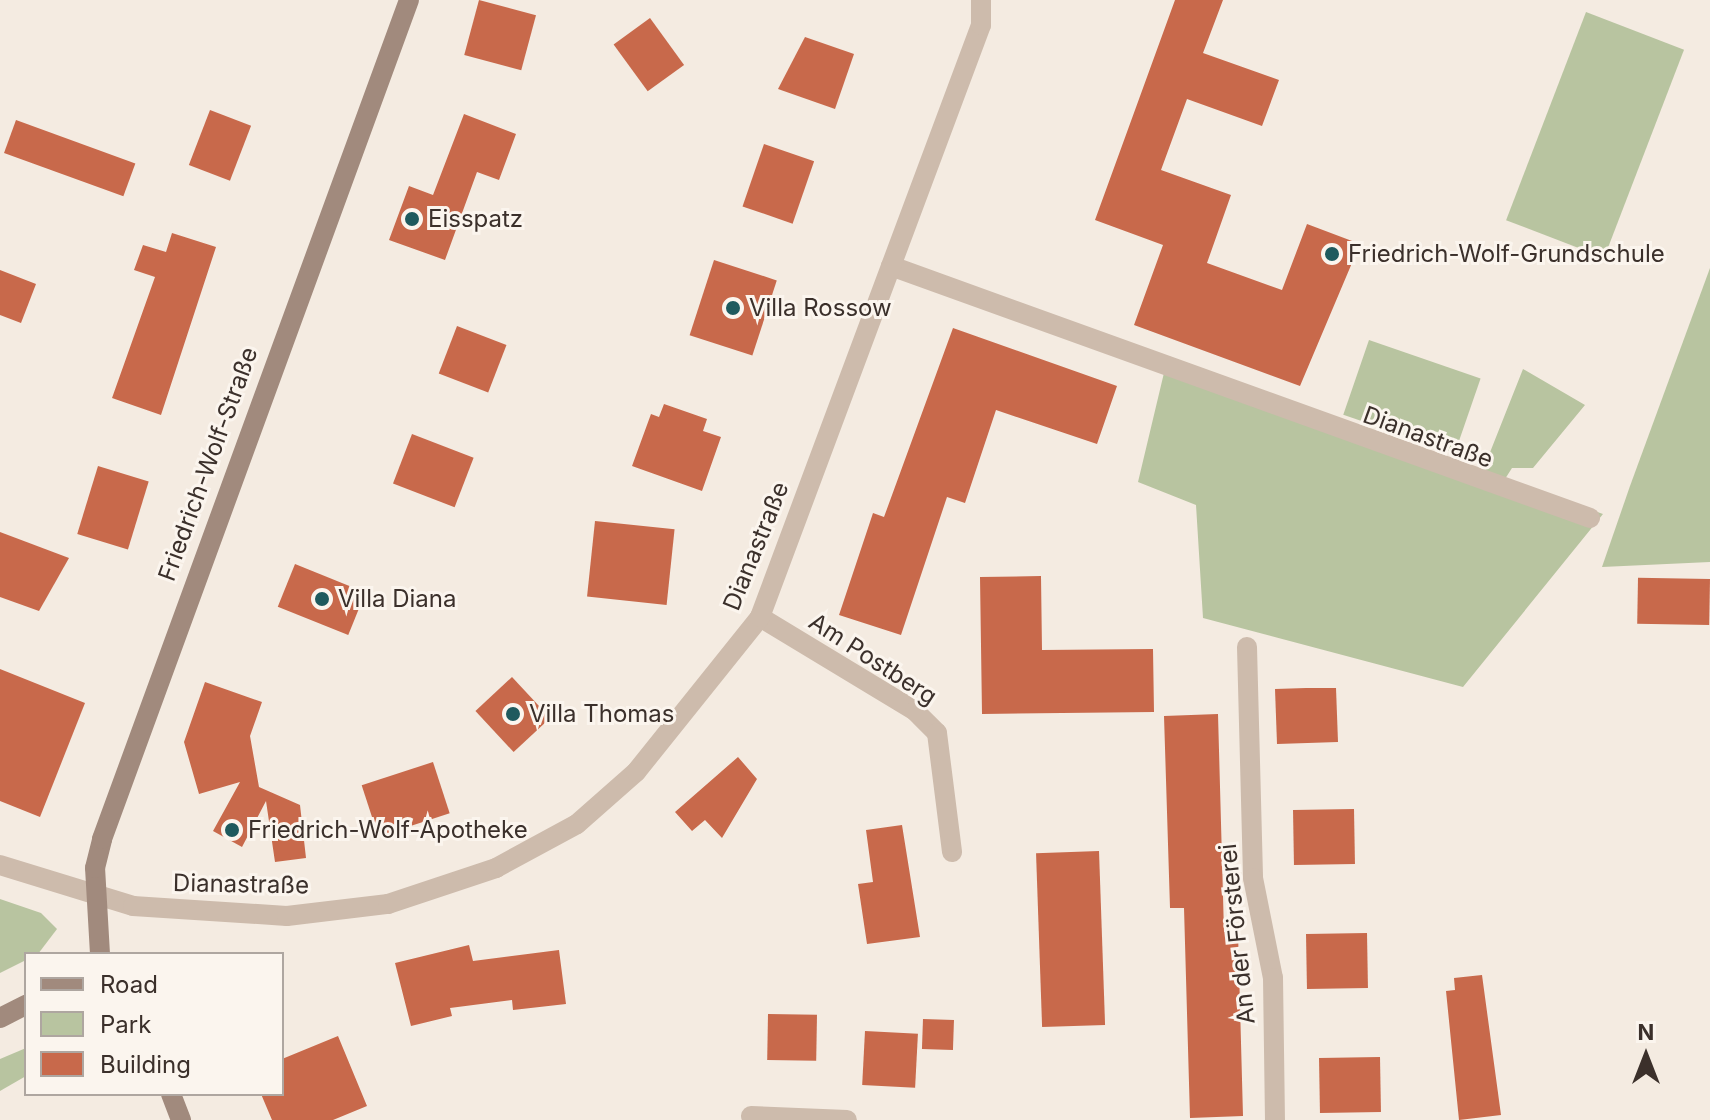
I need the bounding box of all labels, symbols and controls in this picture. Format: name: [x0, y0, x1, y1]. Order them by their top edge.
place label: Eisspatz: [428, 205, 523, 233]
marker: Eisspatz: [403, 210, 421, 228]
place label: Friedrich-Wolf-Grundschule: [1348, 240, 1665, 268]
marker: Friedrich-Wolf-Grundschule: [1323, 245, 1341, 263]
place label: Villa Rossow: [749, 294, 892, 322]
marker: Villa Rossow: [724, 299, 742, 317]
street label: Friedrich-Wolf-Straße: [152, 343, 264, 585]
street label: Dianastraße: [1359, 400, 1497, 474]
street label: Dianastraße: [717, 478, 795, 614]
place label: Villa Diana: [338, 585, 456, 613]
marker: Villa Diana: [313, 590, 331, 608]
street label: Am Postberg: [804, 607, 942, 711]
place label: Villa Thomas: [529, 700, 674, 728]
marker: Villa Thomas: [504, 705, 522, 723]
place label: Friedrich-Wolf-Apotheke: [248, 816, 528, 844]
marker: Friedrich-Wolf-Apotheke: [223, 821, 241, 839]
street label: An der Försterei: [1213, 842, 1261, 1026]
street label: Dianastraße: [173, 868, 309, 900]
legend: [24, 952, 284, 1096]
text: Road: [100, 970, 158, 999]
text: Park: [100, 1010, 151, 1039]
north arrow: [1606, 1016, 1686, 1096]
text: N: [1638, 1019, 1654, 1045]
text: Building: [100, 1050, 191, 1079]

